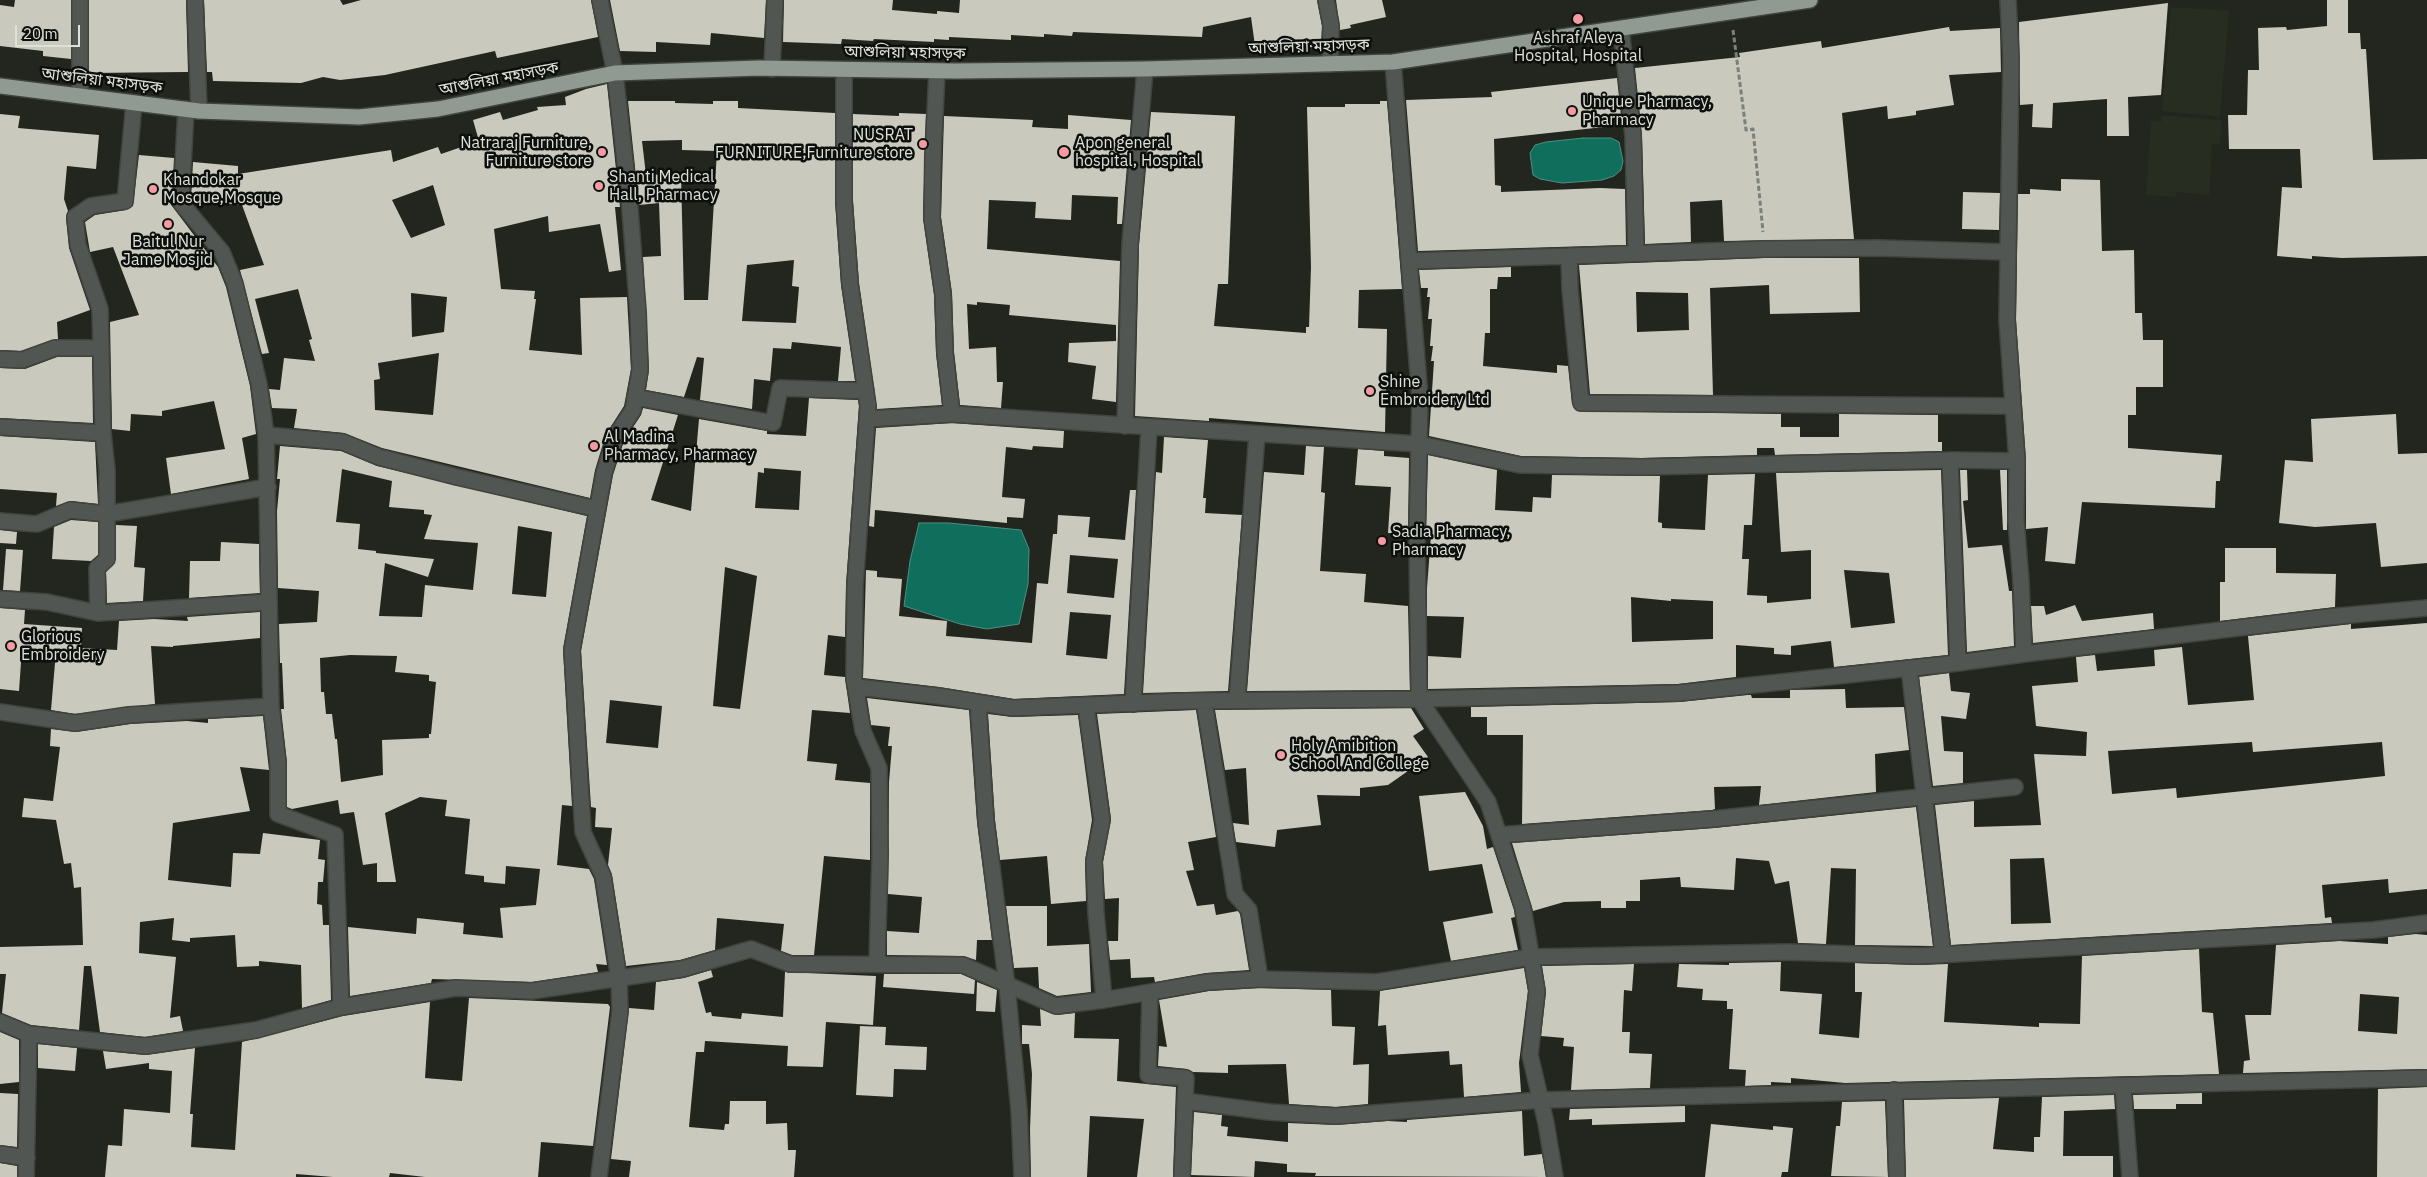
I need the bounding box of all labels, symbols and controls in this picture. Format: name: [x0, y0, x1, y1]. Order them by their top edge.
marker: Ashraf Aleya Hospital, Hospital: [1571, 12, 1585, 26]
scale bar: [18, 15, 82, 47]
text: 20 m: [23, 24, 58, 43]
place label: Ashraf Aleya Hospital, Hospital: [1514, 28, 1642, 66]
street label: আশুলিয়া মহাসড়ক: [1248, 35, 1370, 59]
street label: আশুলিয়া মহাসড়ক: [844, 42, 966, 64]
street label: আশুলিয়া মহাসড়ক: [438, 58, 560, 100]
street label: আশুলিয়া মহাসড়ক: [41, 64, 163, 98]
place label: Unique Pharmacy, Pharmacy: [1582, 92, 1712, 130]
marker: Unique Pharmacy, Pharmacy: [1566, 105, 1578, 117]
place label: NUSRAT FURNITURE,Furniture store: [715, 125, 913, 163]
place label: Natraraj Furniture, Furniture store: [460, 133, 592, 171]
place label: Apon general hospital, Hospital: [1075, 133, 1201, 171]
marker: NUSRAT FURNITURE,Furniture store: [917, 138, 929, 150]
marker: Apon general hospital, Hospital: [1057, 145, 1071, 159]
marker: Natraraj Furniture, Furniture store: [596, 146, 608, 158]
place label: Shanti Medical Hall, Pharmacy: [609, 167, 718, 205]
place label: Khandokar Mosque,Mosque: [163, 170, 281, 208]
marker: Shanti Medical Hall, Pharmacy: [593, 180, 605, 192]
marker: Khandokar Mosque,Mosque: [147, 183, 159, 195]
marker: Baitul Nur Jame Mosjid: [162, 218, 174, 230]
place label: Baitul Nur Jame Mosjid: [123, 232, 213, 270]
place label: Shine Embroidery Ltd: [1380, 372, 1490, 410]
marker: Shine Embroidery Ltd: [1364, 385, 1376, 397]
place label: Al Madina Pharmacy, Pharmacy: [604, 427, 755, 465]
marker: Al Madina Pharmacy, Pharmacy: [588, 440, 600, 452]
place label: Sadia Pharmacy, Pharmacy: [1392, 522, 1511, 560]
marker: Sadia Pharmacy, Pharmacy: [1376, 535, 1388, 547]
place label: Glorious Embroidery: [21, 627, 104, 665]
marker: Glorious Embroidery: [5, 640, 17, 652]
place label: Holy Amibition School And College: [1291, 736, 1429, 774]
marker: Holy Amibition School And College: [1275, 749, 1287, 761]

